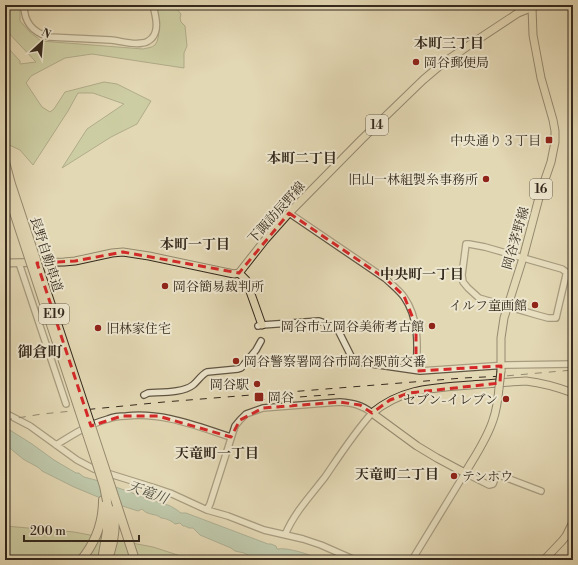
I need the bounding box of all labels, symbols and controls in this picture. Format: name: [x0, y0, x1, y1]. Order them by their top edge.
north arrow: [22, 22, 62, 62]
text: N: [39, 26, 53, 42]
district label: 本町三丁目: [414, 35, 484, 53]
place label: 岡谷郵便局: [424, 55, 489, 71]
marker: 岡谷郵便局: [411, 57, 421, 67]
road number: 14: [366, 115, 388, 135]
place label: 中央通り３丁目: [450, 133, 541, 149]
marker: 中央通り３丁目: [544, 135, 554, 145]
district label: 本町二丁目: [267, 150, 337, 168]
place label: 旧山一林組製糸事務所: [348, 172, 478, 188]
marker: 旧山一林組製糸事務所: [481, 174, 491, 184]
street label: 下諏訪辰野線: [245, 178, 309, 247]
road number: 16: [530, 179, 552, 199]
street label: 岡谷茅野線: [499, 205, 533, 272]
street label: 長野自動車道: [26, 215, 66, 294]
district label: 本町一丁目: [160, 236, 230, 254]
district label: 中央町一丁目: [380, 266, 464, 284]
place label: 岡谷簡易裁判所: [173, 279, 264, 295]
marker: 岡谷簡易裁判所: [160, 281, 170, 291]
place label: イルフ童画館: [449, 298, 527, 314]
marker: イルフ童画館: [530, 300, 540, 310]
road number: E19: [39, 304, 69, 324]
place label: 岡谷市立岡谷美術考古館: [281, 319, 424, 335]
place label: 旧林家住宅: [106, 321, 171, 337]
marker: 岡谷市立岡谷美術考古館: [427, 321, 437, 331]
marker: 旧林家住宅: [93, 323, 103, 333]
district label: 御倉町: [17, 343, 63, 362]
place label: 岡谷警察署岡谷市岡谷駅前交番: [244, 354, 426, 370]
marker: 岡谷警察署岡谷市岡谷駅前交番: [231, 356, 241, 366]
place label: 岡谷駅: [210, 377, 249, 393]
marker: 岡谷駅: [252, 379, 262, 389]
place label: 岡谷: [268, 390, 294, 406]
marker: 岡谷: [253, 391, 265, 403]
place label: セブン-イレブン: [403, 392, 498, 408]
marker: セブン-イレブン: [501, 394, 511, 404]
district label: 天竜町一丁目: [175, 445, 259, 463]
district label: 天竜町二丁目: [355, 466, 439, 484]
place label: テンホウ: [462, 469, 513, 485]
marker: テンホウ: [449, 471, 459, 481]
water label: 天竜川: [125, 477, 172, 509]
scale bar: [24, 517, 139, 543]
text: 200 m: [30, 524, 66, 539]

